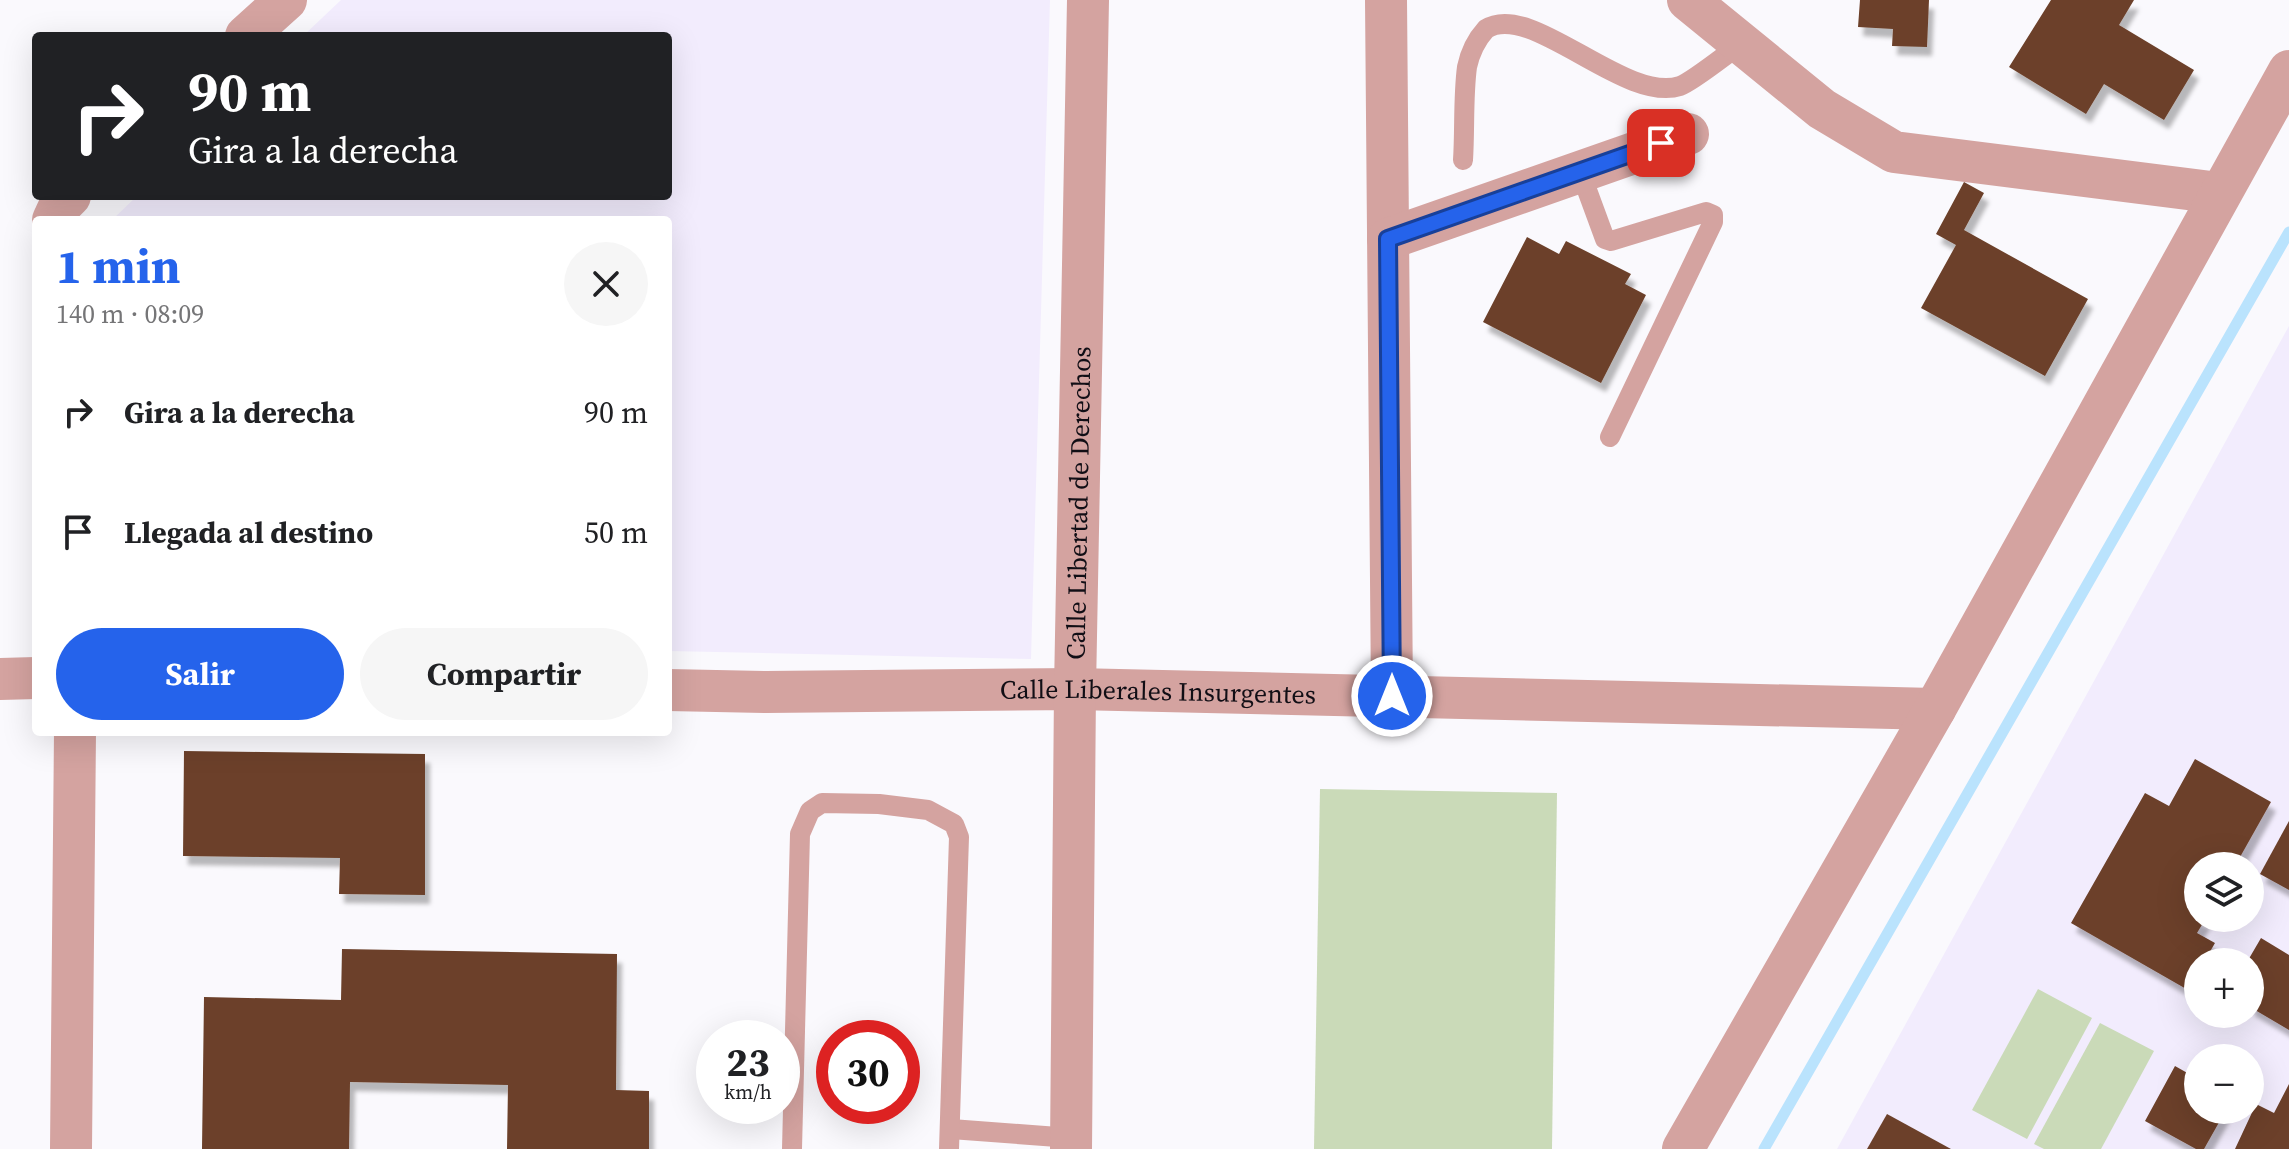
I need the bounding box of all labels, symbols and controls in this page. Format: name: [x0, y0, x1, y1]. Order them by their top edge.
text: 90 m: [188, 53, 311, 130]
icon: right: [56, 64, 160, 168]
pin: [1627, 109, 1695, 177]
icon: arrive: [1639, 121, 1683, 165]
text: Gira a la derecha: [188, 126, 458, 175]
text: 1 min: [56, 233, 181, 299]
button: close: [564, 242, 648, 326]
text: 140 m · 08:09: [56, 296, 204, 332]
street label: Calle Libertad de Derechos: [1058, 346, 1099, 660]
icon: right: [56, 390, 100, 434]
text: Gira a la derecha: [124, 392, 355, 433]
text: 90 m: [584, 392, 648, 433]
icon: arrive: [56, 510, 100, 554]
text: Llegada al destino: [124, 512, 373, 553]
text: 50 m: [584, 512, 648, 553]
button: Salir: [56, 628, 344, 720]
button: Compartir: [360, 628, 648, 720]
position arrow: [1350, 654, 1434, 738]
street label: Calle Liberales Insurgentes: [1000, 671, 1316, 713]
map controls: [2184, 852, 2264, 1124]
button: layers: [2184, 852, 2264, 932]
button: +: [2184, 948, 2264, 1028]
speed limit sign: 30: [816, 1020, 920, 1124]
text: 23: [726, 1035, 770, 1089]
button: −: [2184, 1044, 2264, 1124]
text: km/h: [724, 1078, 772, 1106]

